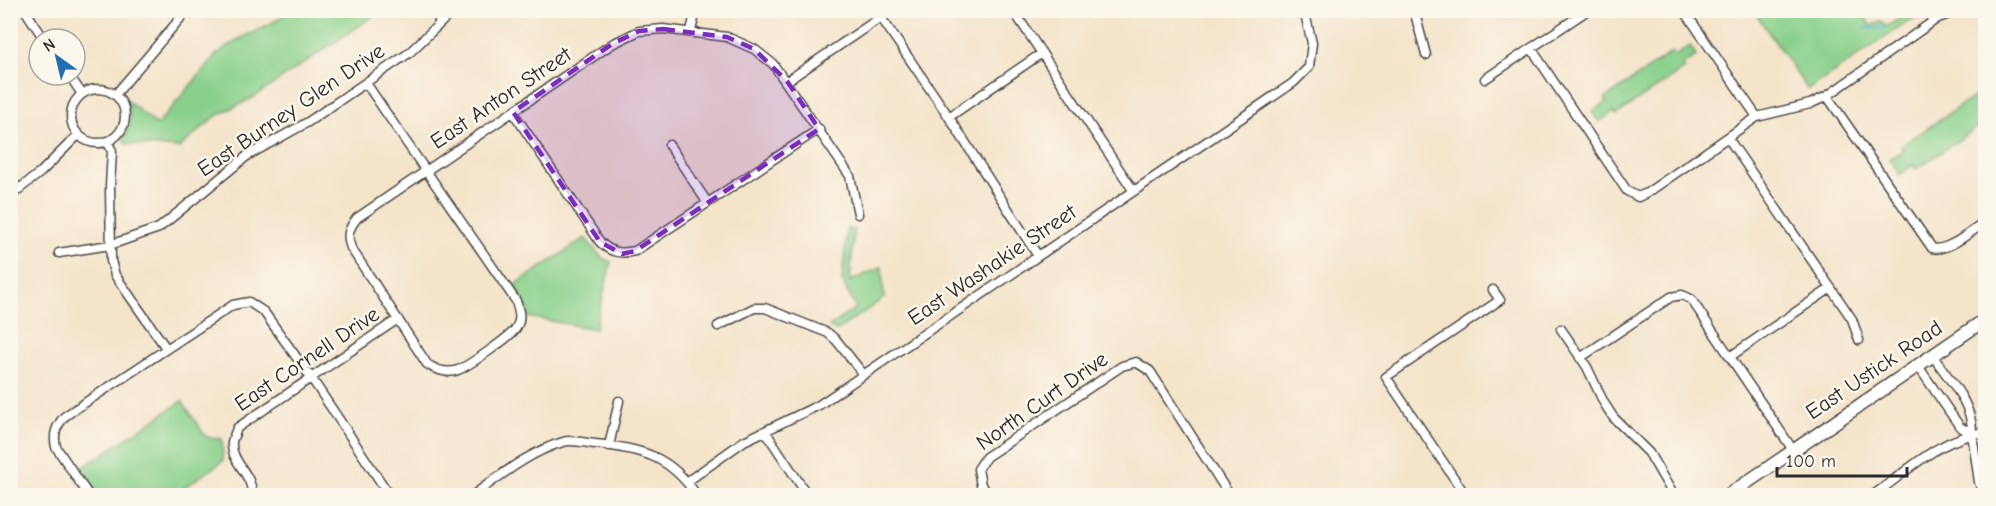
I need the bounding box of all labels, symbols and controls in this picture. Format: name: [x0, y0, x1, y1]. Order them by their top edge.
north arrow: [27, 27, 87, 87]
text: N: [40, 35, 59, 56]
street label: East Burney Glen Drive: [193, 38, 389, 182]
street label: East Anton Street: [426, 41, 577, 155]
street label: East Washakie Street: [903, 199, 1082, 331]
street label: East Cornell Drive: [230, 301, 384, 417]
street label: East Ustick Road: [1801, 315, 1947, 425]
street label: North Curt Drive: [971, 346, 1113, 456]
scale bar: [1777, 440, 1908, 478]
text: 100 m: [1786, 451, 1836, 472]

